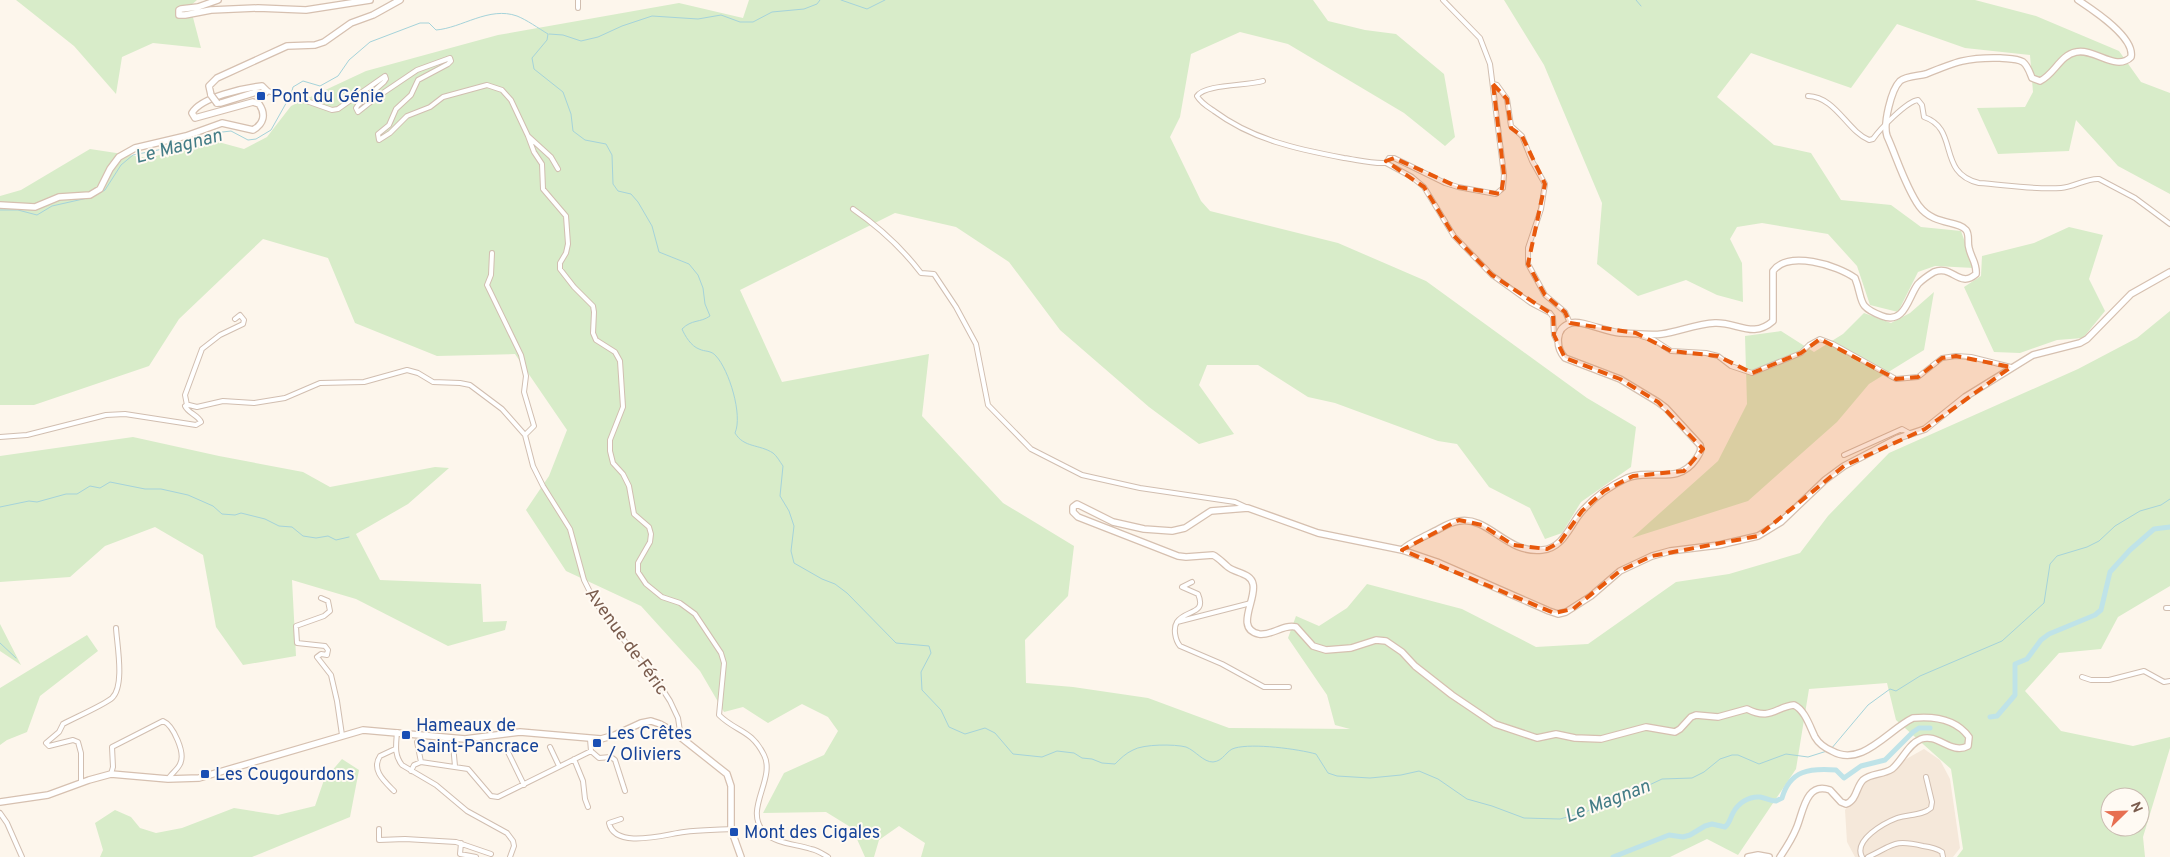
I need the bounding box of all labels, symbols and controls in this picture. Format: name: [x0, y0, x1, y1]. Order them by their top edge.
place label: Pont du Génie: [271, 86, 384, 109]
marker: Pont du Génie: [255, 90, 267, 102]
water label: Le Magnan: [132, 124, 225, 170]
street label: Avenue de Féric: [579, 584, 672, 700]
place label: Hameaux de Saint-Pancrace: [416, 715, 539, 759]
place label: Les Crêtes / Oliviers: [606, 723, 692, 767]
marker: Hameaux de Saint-Pancrace: [400, 729, 412, 741]
marker: Les Crêtes / Oliviers: [591, 737, 603, 749]
place label: Les Cougourdons: [215, 764, 355, 787]
marker: Les Cougourdons: [199, 768, 211, 780]
water label: Le Magnan: [1562, 774, 1654, 829]
north arrow: [2100, 787, 2150, 837]
text: N: [2126, 800, 2145, 815]
place label: Mont des Cigales: [744, 822, 880, 845]
marker: Mont des Cigales: [728, 826, 740, 838]

